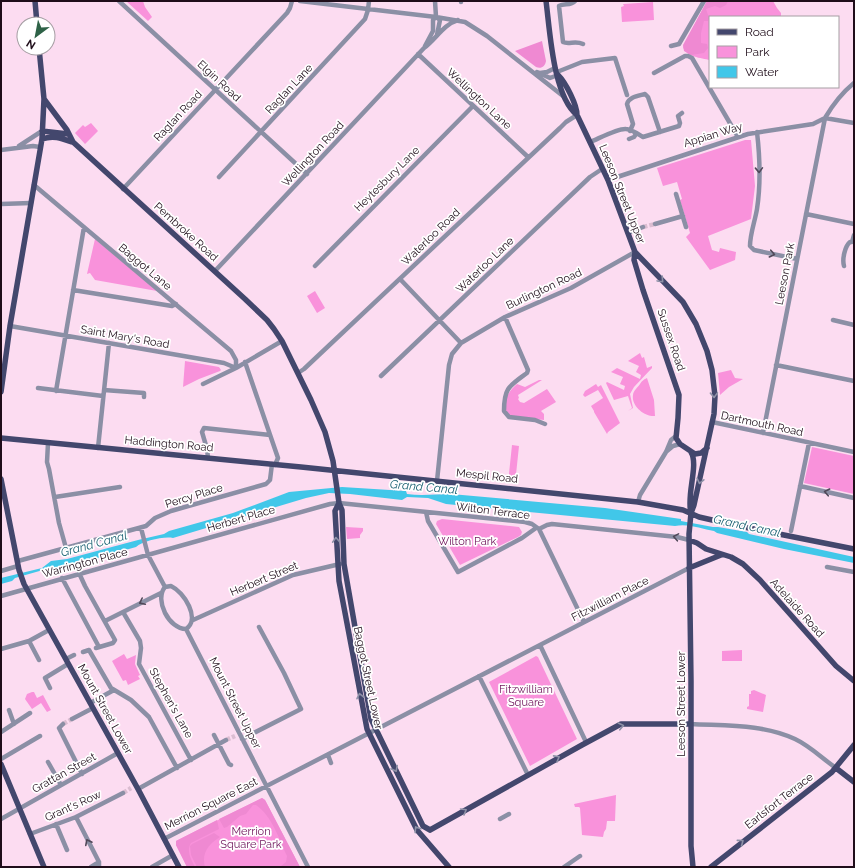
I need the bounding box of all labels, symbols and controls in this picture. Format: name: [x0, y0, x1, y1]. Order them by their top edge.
north arrow: [16, 16, 56, 56]
legend: [709, 16, 839, 88]
text: Road: [745, 25, 774, 39]
text: N: [24, 36, 38, 52]
text: Park: [745, 45, 770, 59]
street label: Elgin Road: [195, 58, 243, 104]
street label: Raglan Lane: [263, 61, 316, 117]
text: Water: [745, 65, 779, 79]
street label: Wellington Lane: [444, 66, 514, 133]
street label: Raglan Road: [151, 88, 205, 144]
street label: Wellington Road: [279, 119, 347, 189]
street label: Appian Way: [682, 120, 744, 150]
street label: Heytesbury Lane: [352, 143, 423, 214]
street label: Leeson Street Upper: [596, 143, 648, 246]
one-way arrow: [755, 167, 764, 173]
street label: Pembroke Road: [151, 200, 221, 264]
street label: Waterloo Road: [399, 206, 463, 268]
street label: Waterloo Lane: [454, 234, 517, 296]
street label: Baggot Lane: [116, 241, 175, 293]
street label: Leeson Park: [773, 242, 797, 306]
one-way arrow: [769, 249, 775, 257]
street label: Burlington Road: [504, 266, 584, 312]
one-way arrow: [657, 275, 664, 283]
street label: Sussex Road: [654, 307, 688, 373]
street label: Saint Mary's Road: [80, 323, 171, 351]
one-way arrow: [710, 392, 718, 398]
street label: Dartmouth Road: [720, 409, 805, 439]
street label: Haddington Road: [124, 434, 214, 454]
street label: Mespil Road: [455, 466, 519, 486]
water label: Grand Canal: [389, 477, 459, 497]
one-way arrow: [696, 477, 704, 484]
street label: Percy Place: [164, 481, 225, 511]
one-way arrow: [824, 489, 830, 497]
street label: Wilton Terrace: [455, 500, 531, 522]
street label: Herbert Place: [205, 503, 277, 535]
water label: Grand Canal: [712, 512, 782, 540]
water label: Grand Canal: [59, 528, 129, 560]
one-way arrow: [673, 533, 679, 542]
park label: Wilton Park: [438, 535, 497, 548]
one-way arrow: [332, 537, 341, 543]
street label: Warrington Place: [41, 545, 130, 581]
street label: Herbert Street: [228, 559, 300, 599]
street label: Fitzwilliam Place: [569, 574, 651, 624]
street label: Adelaide Road: [767, 576, 827, 640]
one-way arrow: [139, 597, 146, 605]
street label: Baggot Street Lower: [351, 625, 385, 731]
street label: Leeson Street Lower: [675, 651, 688, 757]
street label: Mount Street Upper: [206, 655, 264, 751]
street label: Mount Street Lower: [75, 662, 135, 756]
street label: Stephen's Lane: [146, 666, 196, 741]
park label: Fitzwilliam Square: [499, 683, 553, 709]
one-way arrow: [356, 693, 364, 699]
one-way arrow: [618, 722, 625, 730]
street label: Grattan Street: [30, 750, 98, 796]
one-way arrow: [553, 756, 561, 763]
one-way arrow: [391, 765, 398, 772]
street label: Earlsfort Terrace: [742, 770, 816, 832]
street label: Merrion Square East: [162, 775, 260, 833]
street label: Grant's Row: [43, 788, 103, 824]
one-way arrow: [460, 808, 467, 815]
park label: Merrion Square Park: [220, 825, 282, 851]
one-way arrow: [415, 826, 422, 833]
one-way arrow: [86, 839, 93, 846]
one-way arrow: [737, 840, 744, 847]

